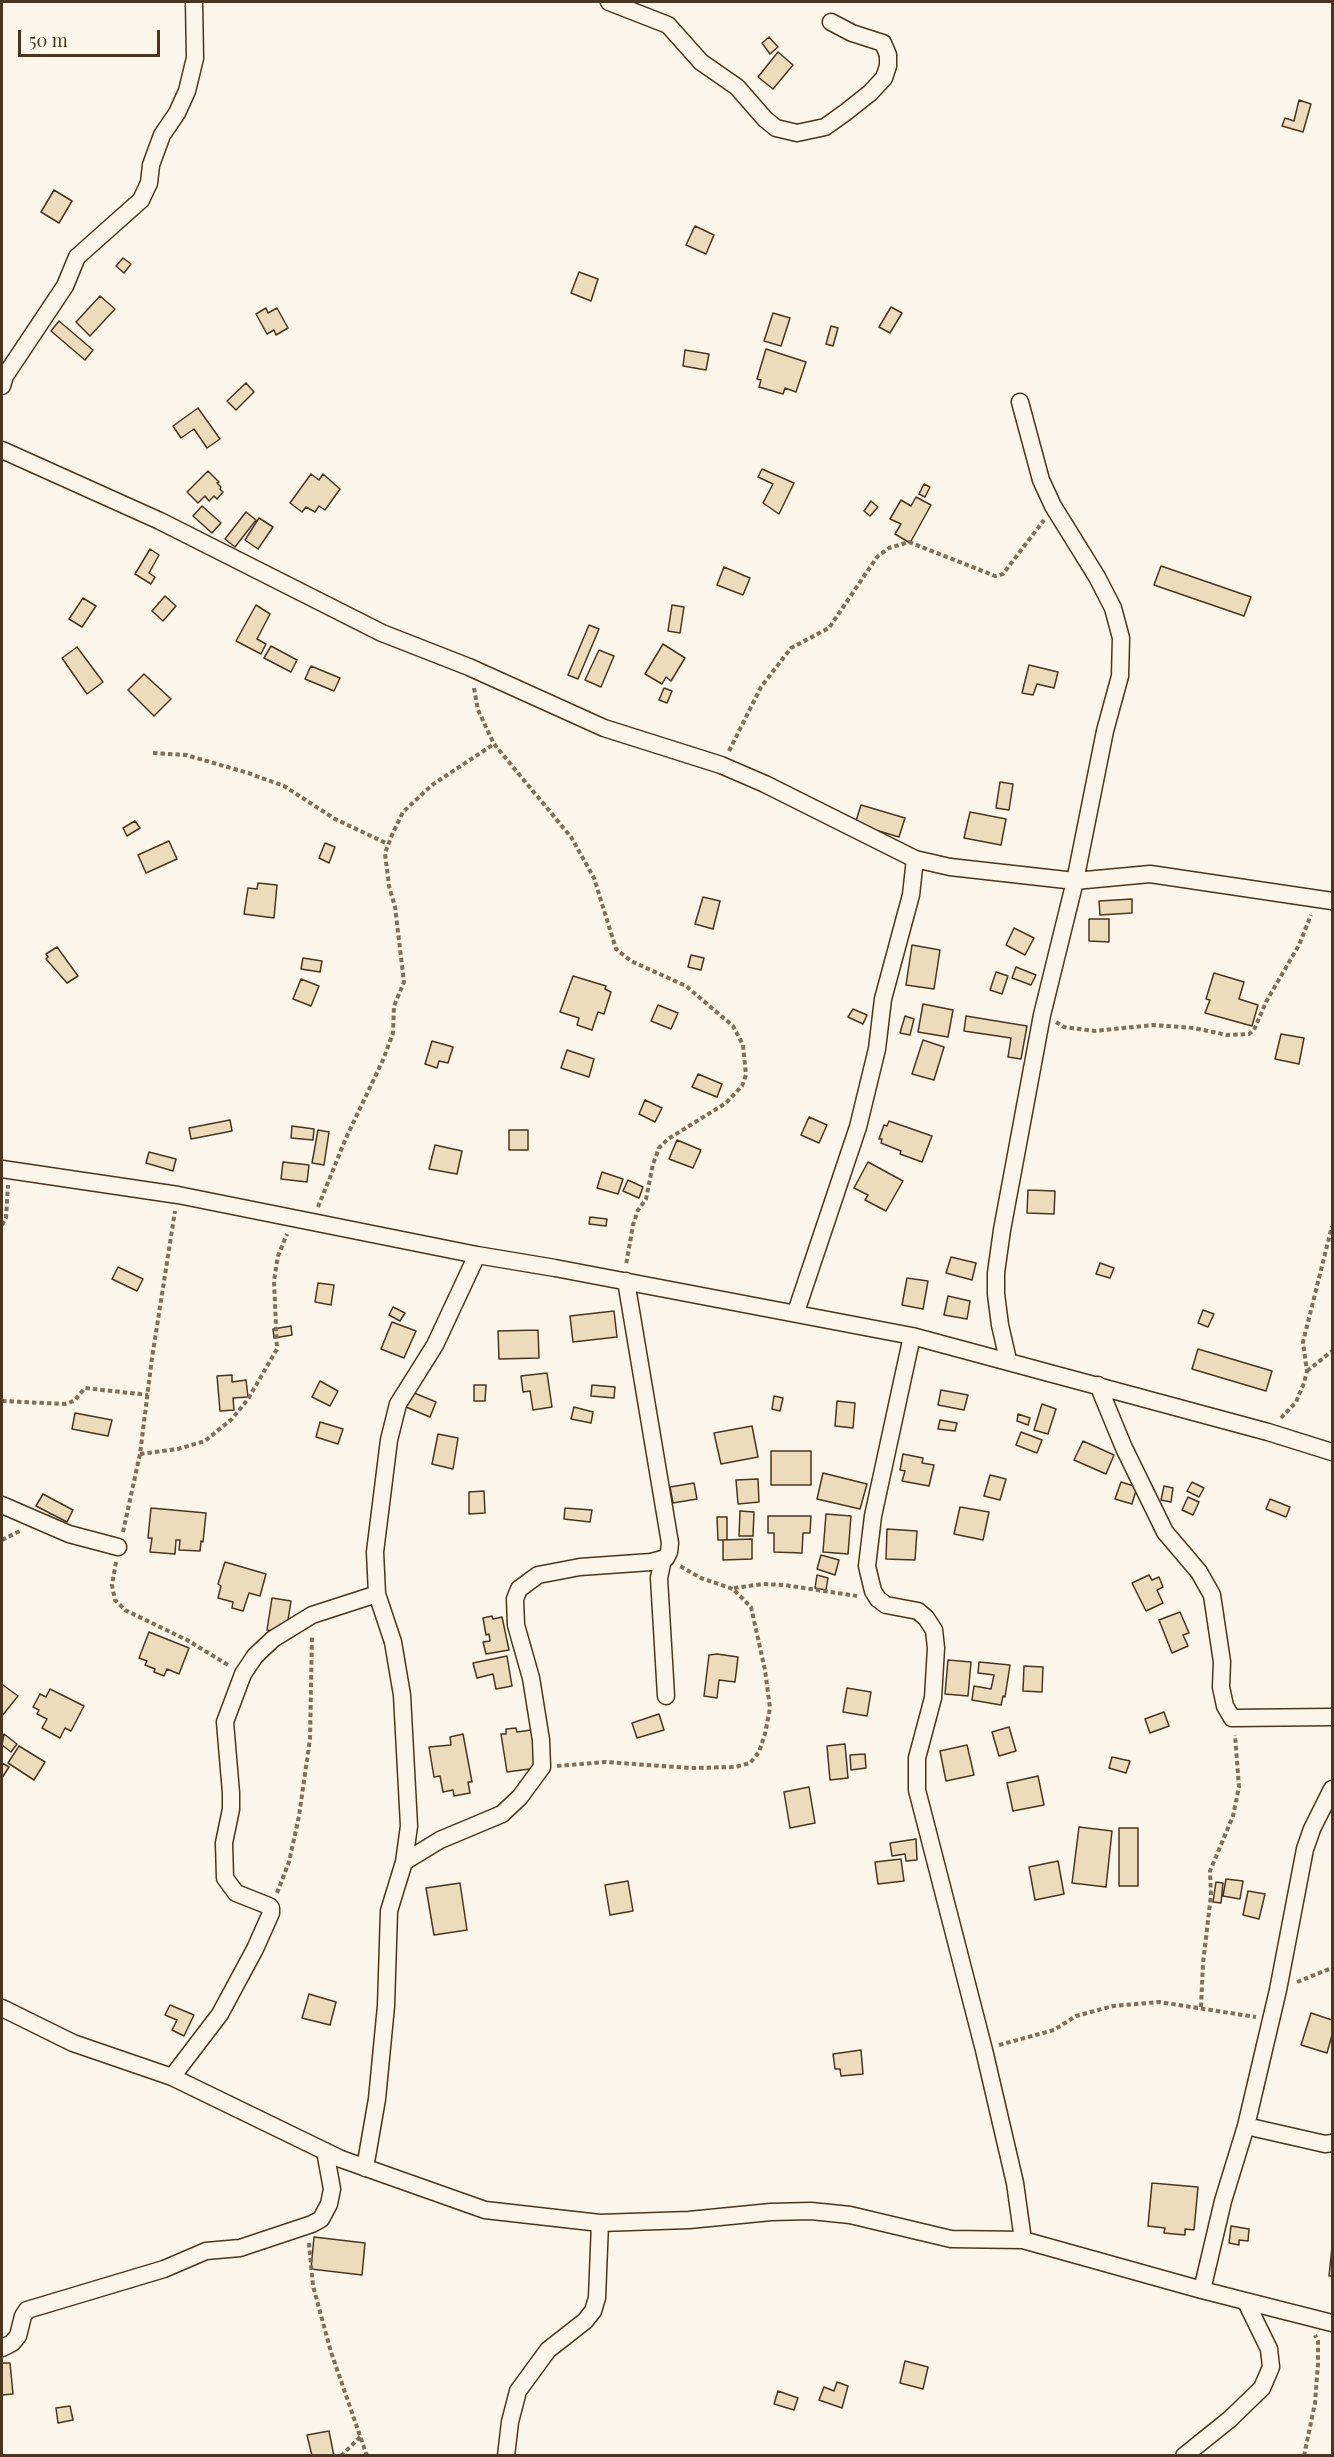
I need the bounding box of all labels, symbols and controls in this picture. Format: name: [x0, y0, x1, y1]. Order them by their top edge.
scale bar: [21, 18, 164, 56]
text: 50 m: [29, 28, 68, 52]

